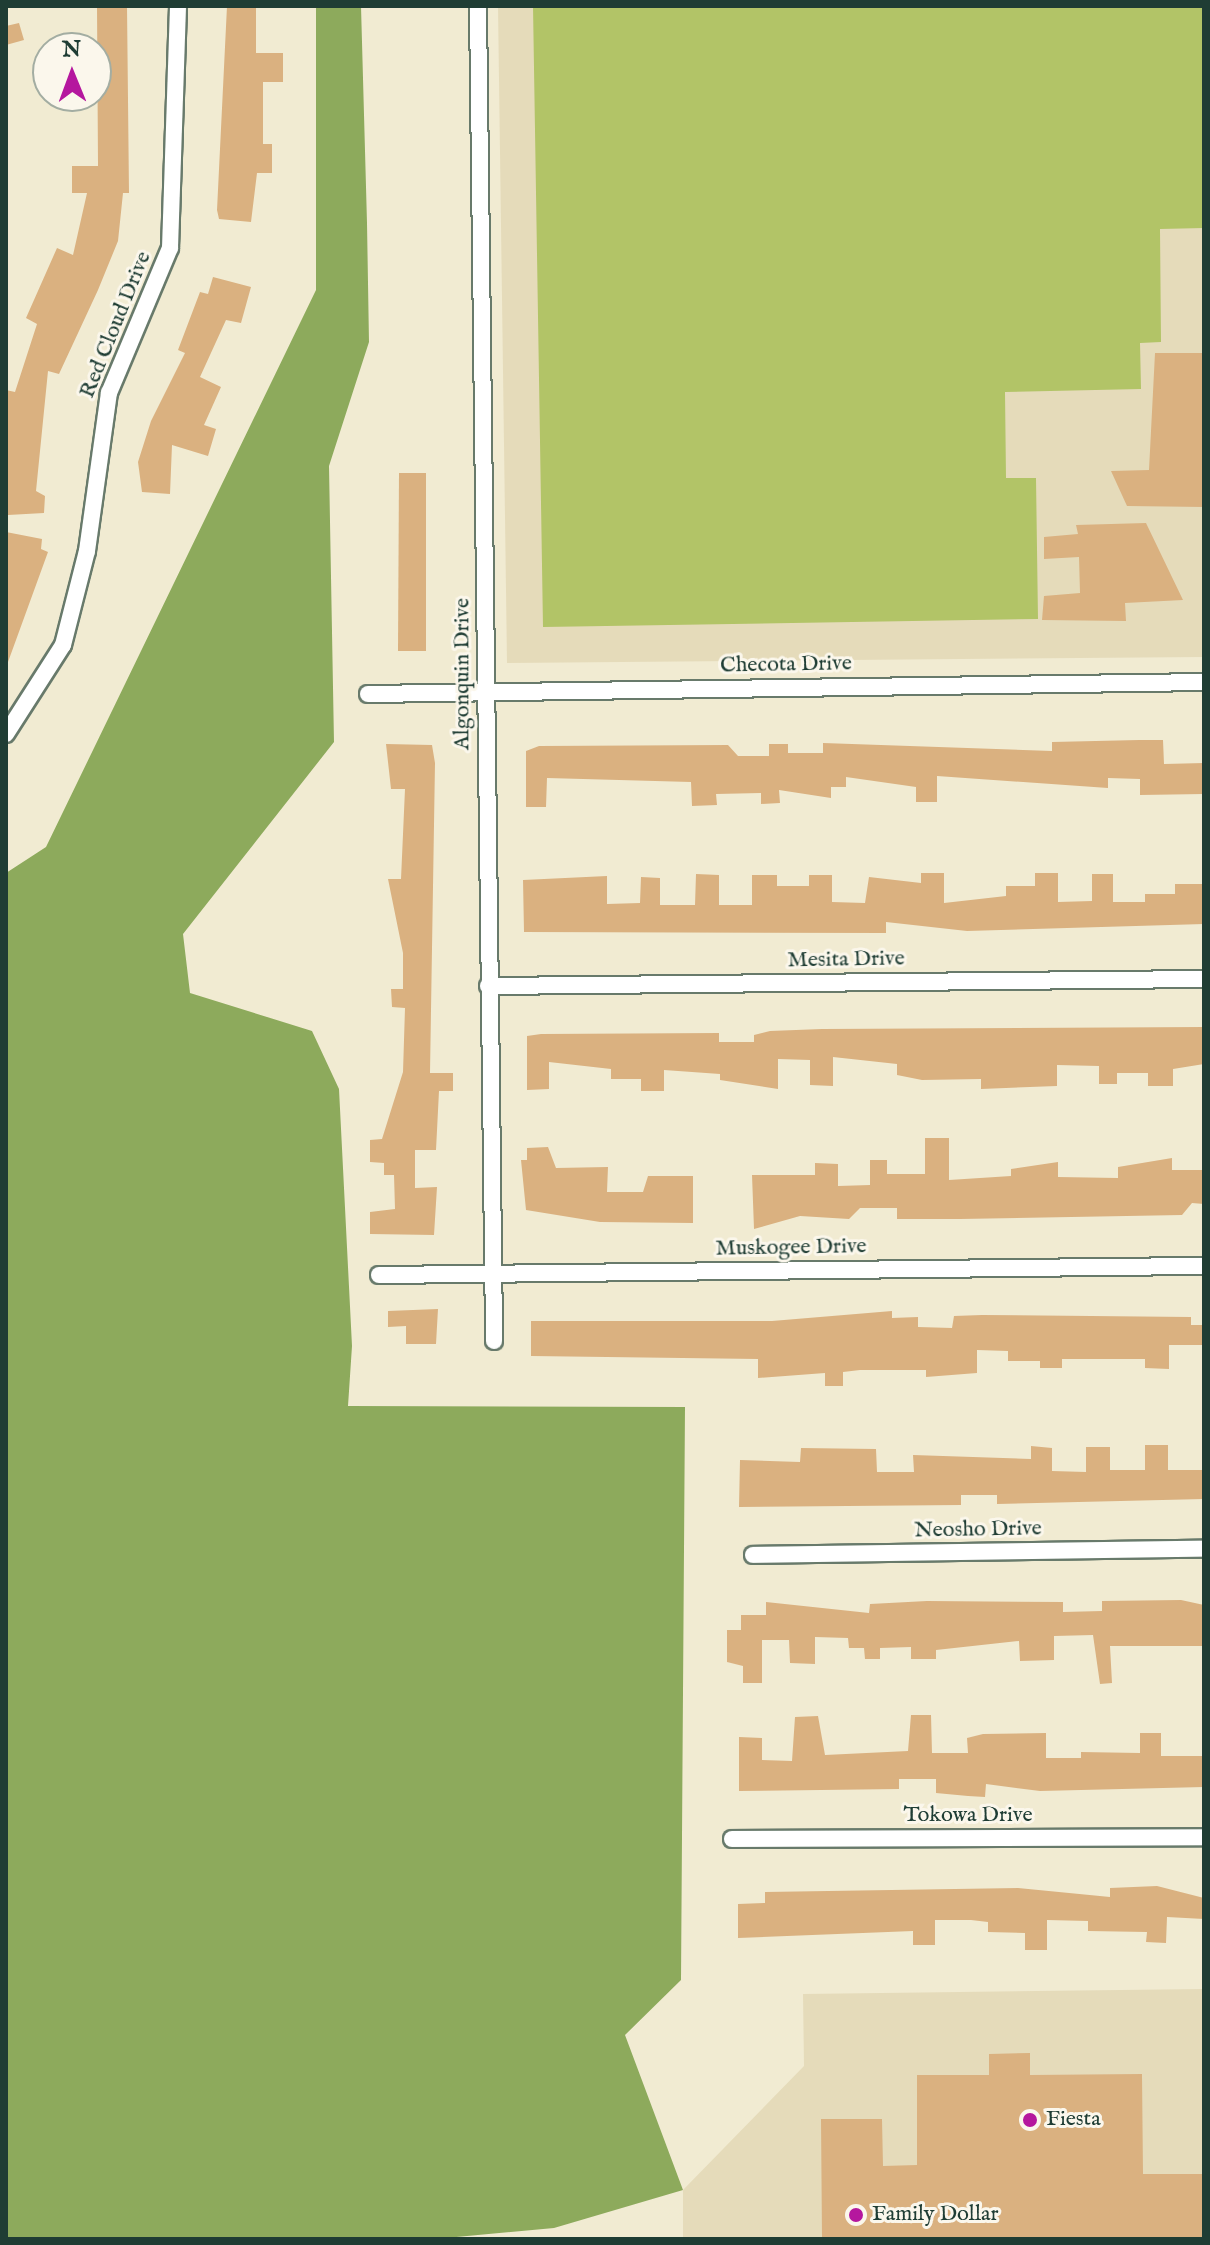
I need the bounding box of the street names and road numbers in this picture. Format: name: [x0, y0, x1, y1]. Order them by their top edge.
street label: Red Cloud Drive: [75, 248, 157, 402]
street label: Algonquin Drive: [450, 598, 476, 750]
street label: Checota Drive: [720, 651, 852, 679]
street label: Mesita Drive: [787, 946, 905, 974]
street label: Muskogee Drive: [715, 1233, 867, 1263]
street label: Neosho Drive: [914, 1516, 1042, 1544]
street label: Tokowa Drive: [903, 1803, 1033, 1829]

